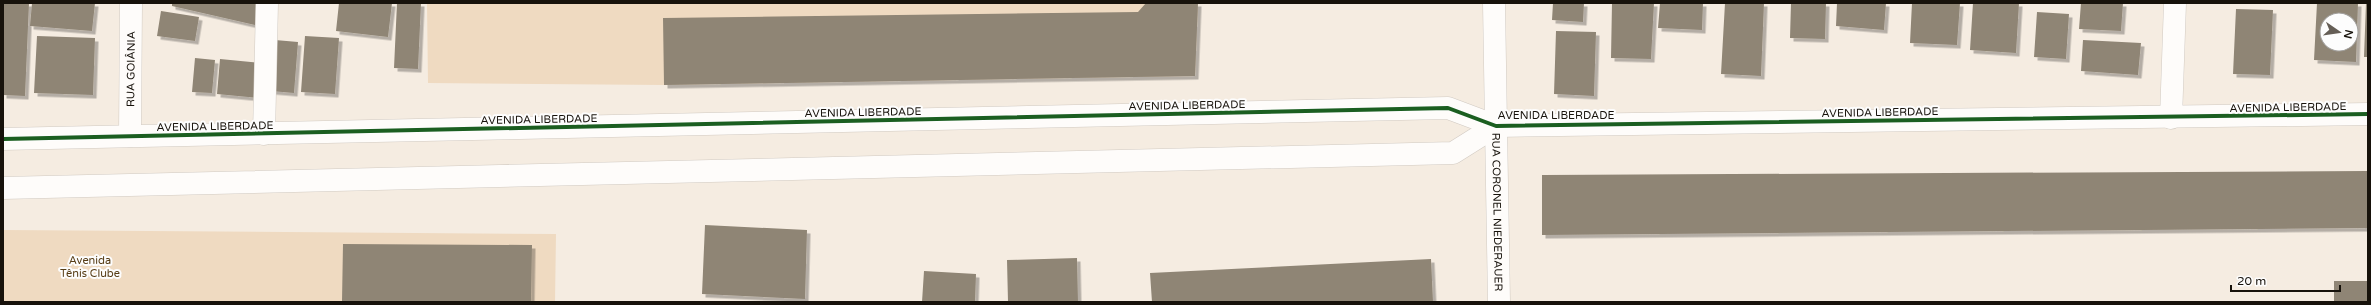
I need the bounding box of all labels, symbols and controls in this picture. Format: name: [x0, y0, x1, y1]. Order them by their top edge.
north arrow: [2319, 12, 2359, 52]
text: N: [2341, 28, 2356, 40]
street label: RUA GOIÂNIA: [124, 31, 138, 107]
street label: AVENIDA LIBERDADE: [1128, 98, 1246, 113]
street label: AVENIDA LIBERDADE: [2229, 100, 2347, 115]
street label: AVENIDA LIBERDADE: [804, 105, 922, 120]
street label: AVENIDA LIBERDADE: [1821, 105, 1939, 120]
street label: AVENIDA LIBERDADE: [1497, 109, 1615, 122]
street label: AVENIDA LIBERDADE: [480, 112, 598, 127]
street label: AVENIDA LIBERDADE: [156, 119, 274, 134]
street label: RUA CORONEL NIEDERAUER: [1489, 133, 1505, 292]
park label: Avenida Tênis Clube: [60, 254, 120, 280]
scale bar: [2231, 267, 2340, 293]
text: 20 m: [2237, 274, 2266, 288]

